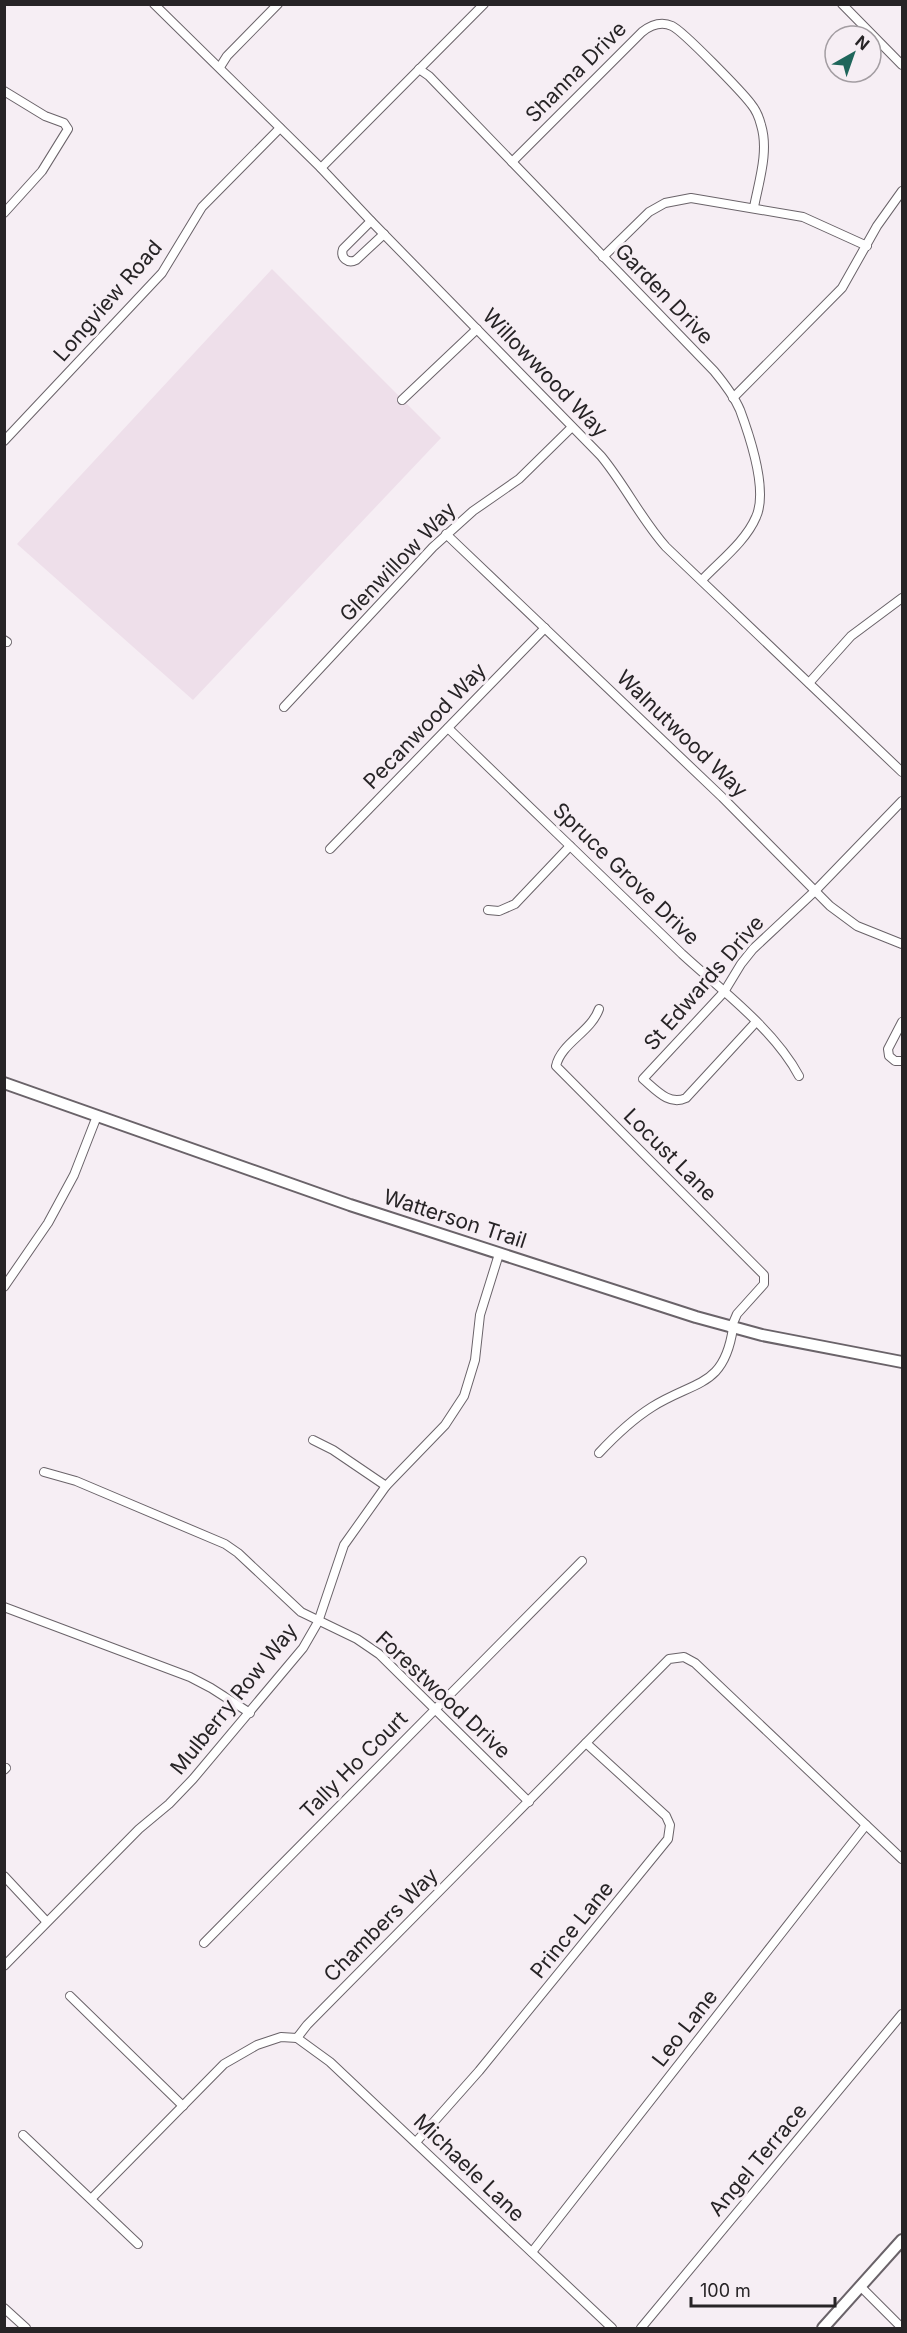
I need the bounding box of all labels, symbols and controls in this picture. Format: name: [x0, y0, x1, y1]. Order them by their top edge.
street label: Shanna Drive: [520, 16, 631, 127]
north arrow: [823, 24, 883, 84]
text: N: [852, 31, 874, 54]
street label: Longview Road: [48, 235, 167, 366]
street label: Garden Drive: [610, 238, 719, 349]
street label: Willowwood Way: [478, 303, 613, 442]
street label: Glenwillow Way: [334, 497, 461, 626]
street label: Pecanwood Way: [358, 657, 491, 794]
street label: Walnutwood Way: [612, 665, 753, 803]
street label: Spruce Grove Drive: [548, 797, 705, 950]
street label: St Edwards Drive: [638, 910, 769, 1055]
street label: Locust Lane: [619, 1103, 722, 1206]
street label: Watterson Trail: [381, 1184, 530, 1253]
street label: Mulberry Row Way: [165, 1618, 302, 1779]
street label: Forestwood Drive: [371, 1626, 516, 1763]
street label: Tally Ho Court: [295, 1706, 413, 1823]
street label: Chambers Way: [318, 1862, 443, 1987]
street label: Prince Lane: [525, 1876, 618, 1983]
street label: Leo Lane: [647, 1984, 722, 2071]
street label: Angel Terrace: [703, 2098, 812, 2221]
street label: Michaele Lane: [409, 2109, 530, 2227]
scale bar: [691, 2270, 835, 2308]
text: 100 m: [700, 2280, 751, 2301]

